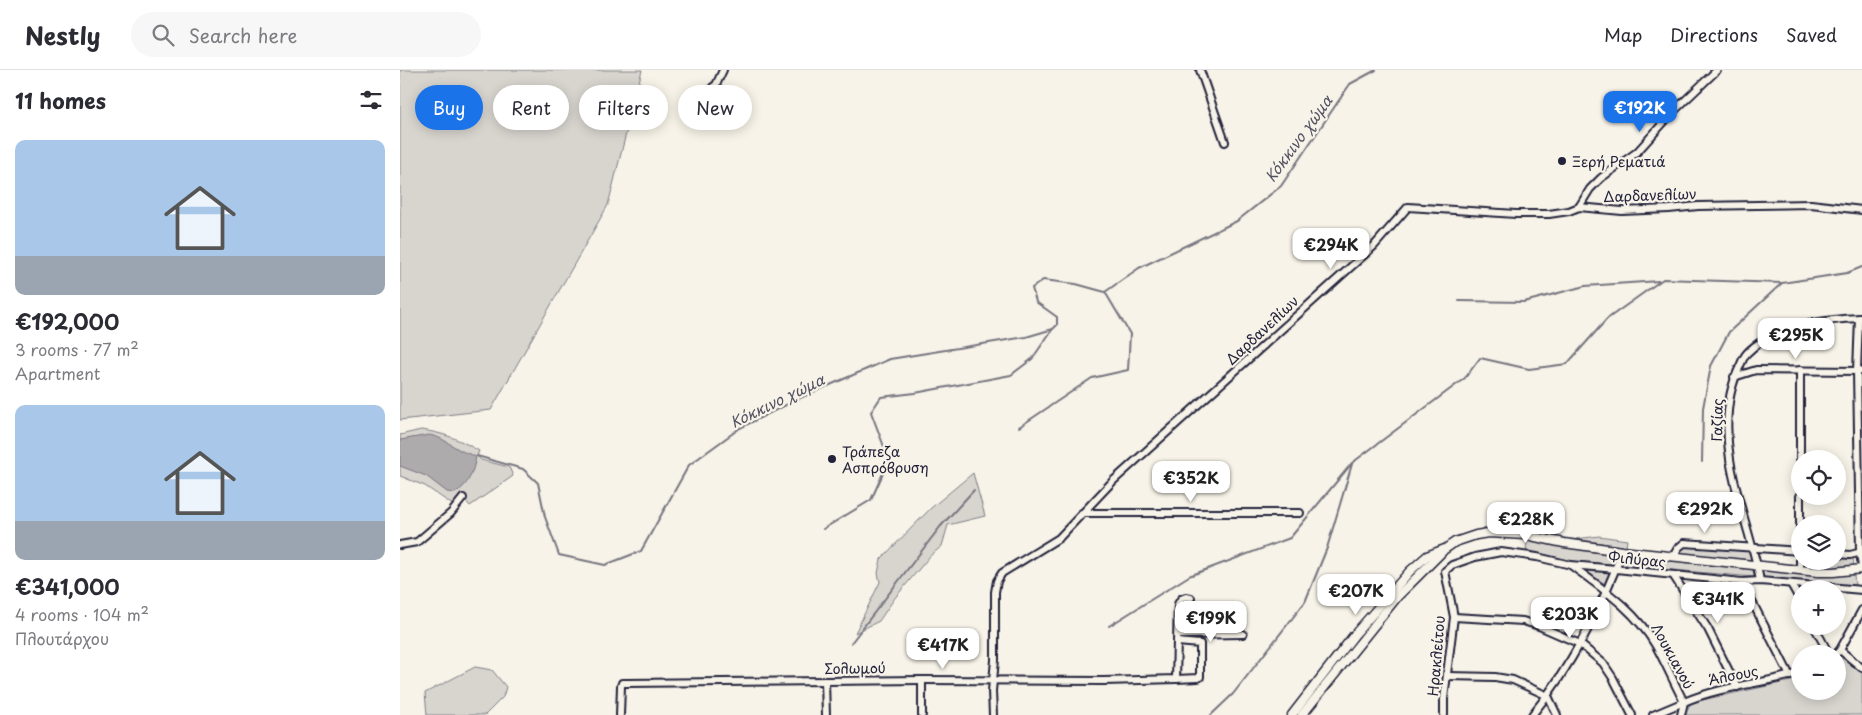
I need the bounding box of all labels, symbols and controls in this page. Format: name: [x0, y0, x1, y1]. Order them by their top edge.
search box: [131, 12, 481, 57]
text: Nestly: [25, 17, 101, 53]
icon: search: [149, 21, 177, 49]
text: Search here: [189, 21, 297, 49]
text: Map: [1604, 21, 1642, 48]
text: Directions: [1670, 21, 1758, 48]
text: Saved: [1786, 21, 1837, 48]
text: 11 homes: [15, 84, 106, 116]
chip: Buy: [415, 85, 483, 130]
chip: Rent: [493, 85, 569, 130]
chip: Filters: [579, 85, 668, 130]
chip: New: [678, 85, 752, 130]
icon: filters: [357, 86, 385, 114]
water label: Κόκκινο χώμα: [1259, 89, 1338, 186]
pin: €192K: [1605, 90, 1675, 133]
text: €192K: [1614, 95, 1666, 119]
place label: Ξερή Ρεματιά: [1572, 151, 1666, 172]
marker: Ξερή Ρεματιά: [1556, 155, 1568, 167]
icon: home: [155, 173, 245, 263]
street label: Δαρδανελίων: [1603, 183, 1697, 207]
pin: €294K: [1296, 228, 1366, 270]
text: €294K: [1303, 232, 1359, 256]
street label: Δαρδανελίων: [1221, 291, 1303, 369]
text: €192,000: [15, 305, 119, 337]
pin: €295K: [1761, 318, 1831, 360]
text: €295K: [1769, 322, 1823, 346]
text: 3 rooms · 77 m²: [15, 337, 139, 361]
text: Apartment: [15, 361, 100, 385]
water label: Κόκκινο χώμα: [726, 367, 829, 433]
street label: Γαζίας: [1706, 398, 1728, 442]
icon: home: [155, 438, 245, 528]
place label: Τράπεζα Ασπρόβρυση: [842, 441, 929, 478]
map controls: [1791, 450, 1846, 700]
button: locate: [1791, 450, 1846, 505]
marker: Τράπεζα Ασπρόβρυση: [826, 453, 838, 465]
pin: €352K: [1156, 460, 1226, 503]
text: €352K: [1163, 465, 1219, 489]
pin: €292K: [1670, 492, 1740, 534]
text: €292K: [1677, 496, 1733, 520]
pin: €228K: [1491, 502, 1561, 544]
text: €228K: [1498, 506, 1554, 530]
button: layers: [1791, 515, 1846, 570]
street label: Φιλύρας: [1607, 546, 1667, 572]
text: €341,000: [15, 570, 120, 602]
pin: €207K: [1321, 574, 1391, 616]
text: €207K: [1328, 578, 1384, 602]
button: +: [1791, 580, 1846, 635]
pin: €341K: [1683, 582, 1753, 624]
text: €341K: [1692, 586, 1744, 610]
pin: €203K: [1535, 596, 1605, 639]
pin: €199K: [1176, 600, 1246, 643]
text: €203K: [1542, 601, 1598, 625]
text: 4 rooms · 104 m²: [15, 602, 149, 626]
text: €199K: [1186, 605, 1236, 629]
street label: Ηρακλείτου: [1422, 615, 1450, 697]
street label: Λουκιανού: [1646, 619, 1700, 693]
text: Πλουτάρχου: [15, 626, 109, 650]
pin: €417K: [908, 628, 978, 670]
text: €417K: [917, 632, 969, 656]
button: −: [1791, 645, 1846, 700]
street label: Σολωμού: [824, 657, 886, 679]
street label: Άλσους: [1706, 660, 1760, 690]

